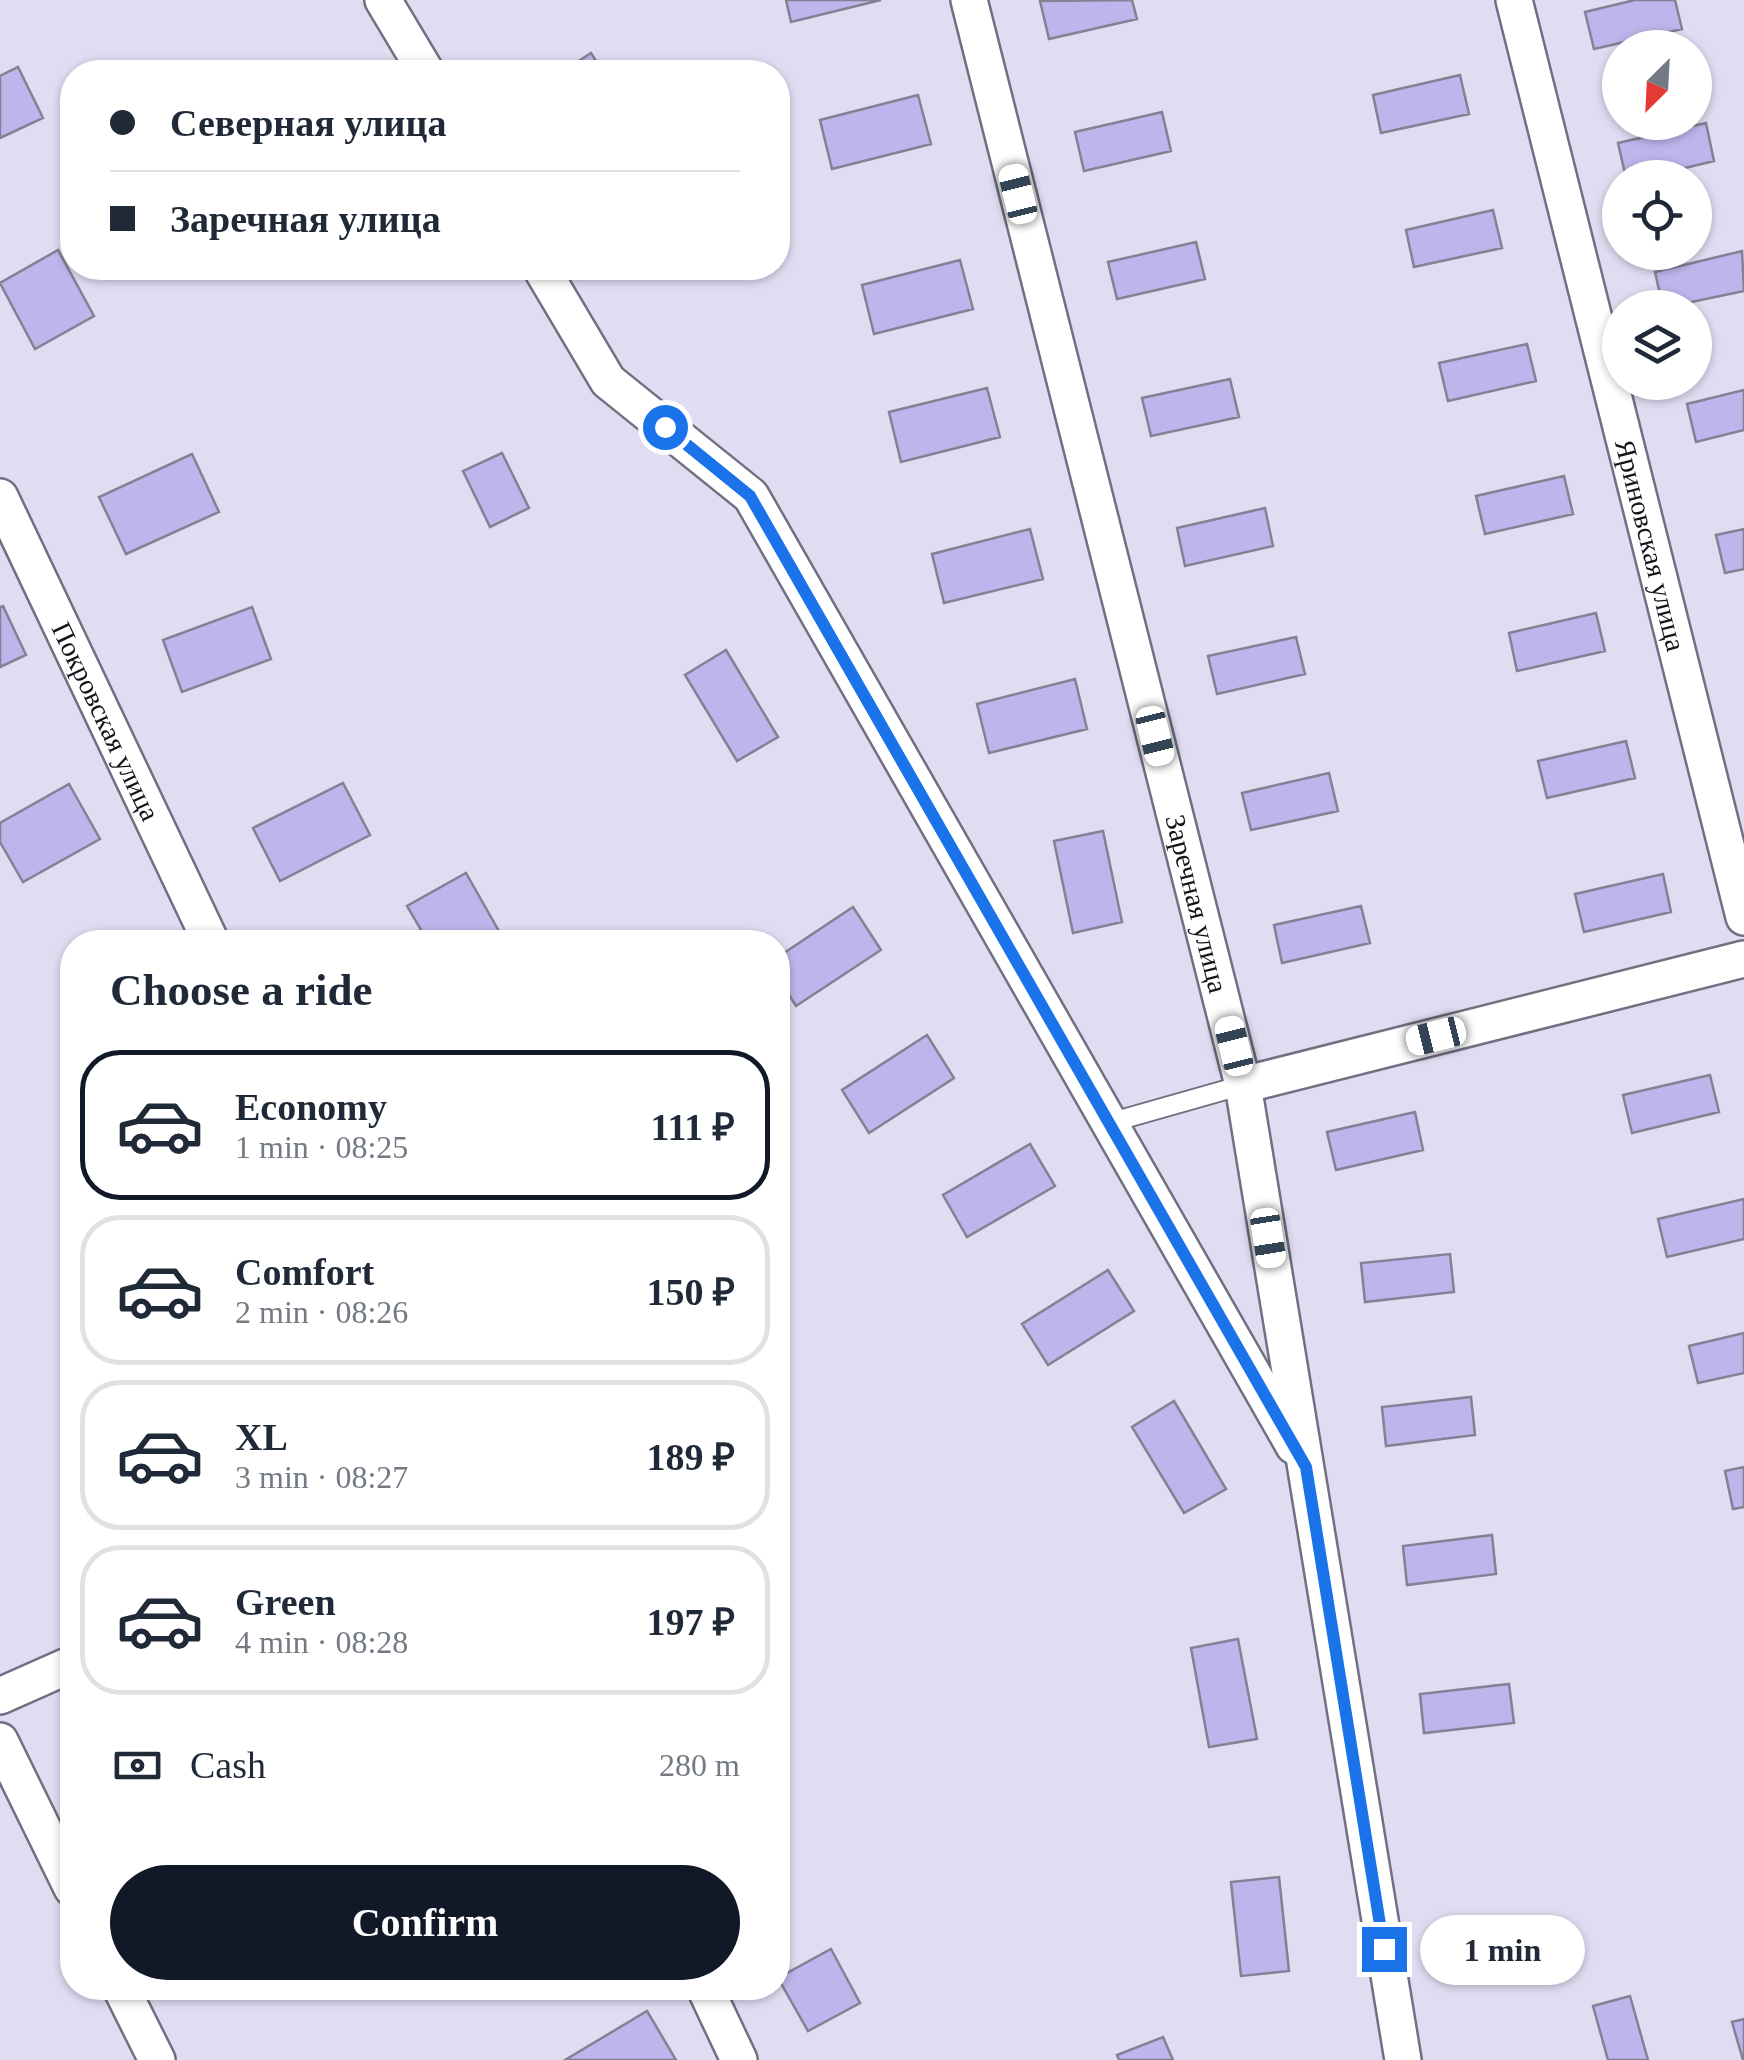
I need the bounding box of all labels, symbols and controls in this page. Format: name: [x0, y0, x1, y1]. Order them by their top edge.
north arrow: [1602, 30, 1712, 140]
map controls: [1602, 30, 1712, 400]
text: Северная улица: [170, 102, 446, 144]
button: locate: [1602, 160, 1712, 270]
car: [996, 161, 1040, 227]
text: Заречная улица: [170, 198, 441, 240]
button: layers: [1602, 290, 1712, 400]
route start: [643, 405, 688, 450]
street label: Яриновская улица: [1609, 436, 1692, 655]
street label: Покровская улица: [46, 617, 167, 826]
car: [1133, 703, 1177, 769]
street label: Заречная улица: [1160, 811, 1235, 997]
text: Choose a ride: [110, 965, 373, 1015]
car: [1212, 1013, 1256, 1079]
car: [1403, 1014, 1469, 1058]
icon: car: [115, 1080, 205, 1170]
text: Economy: [235, 1086, 387, 1128]
text: 111 ₽: [651, 1106, 735, 1148]
text: 1 min · 08:25: [235, 1129, 408, 1165]
car: [1248, 1206, 1288, 1270]
icon: car: [115, 1245, 205, 1335]
text: Comfort: [235, 1251, 374, 1293]
text: 150 ₽: [646, 1271, 735, 1313]
text: 2 min · 08:26: [235, 1294, 408, 1330]
icon: car: [115, 1410, 205, 1500]
text: XL: [235, 1416, 288, 1458]
text: 189 ₽: [646, 1436, 735, 1478]
text: 3 min · 08:27: [235, 1459, 408, 1495]
icon: car: [115, 1575, 205, 1665]
text: Green: [235, 1581, 336, 1623]
text: 197 ₽: [646, 1601, 735, 1643]
text: 4 min · 08:28: [235, 1624, 408, 1660]
icon: cash: [110, 1738, 165, 1793]
text: Cash: [190, 1744, 266, 1786]
text: 280 m: [659, 1747, 740, 1783]
button: Confirm: [110, 1865, 740, 1980]
callout: 1 min: [1419, 1914, 1584, 1984]
route end: [1362, 1927, 1407, 1972]
text: 1 min: [1464, 1932, 1541, 1968]

